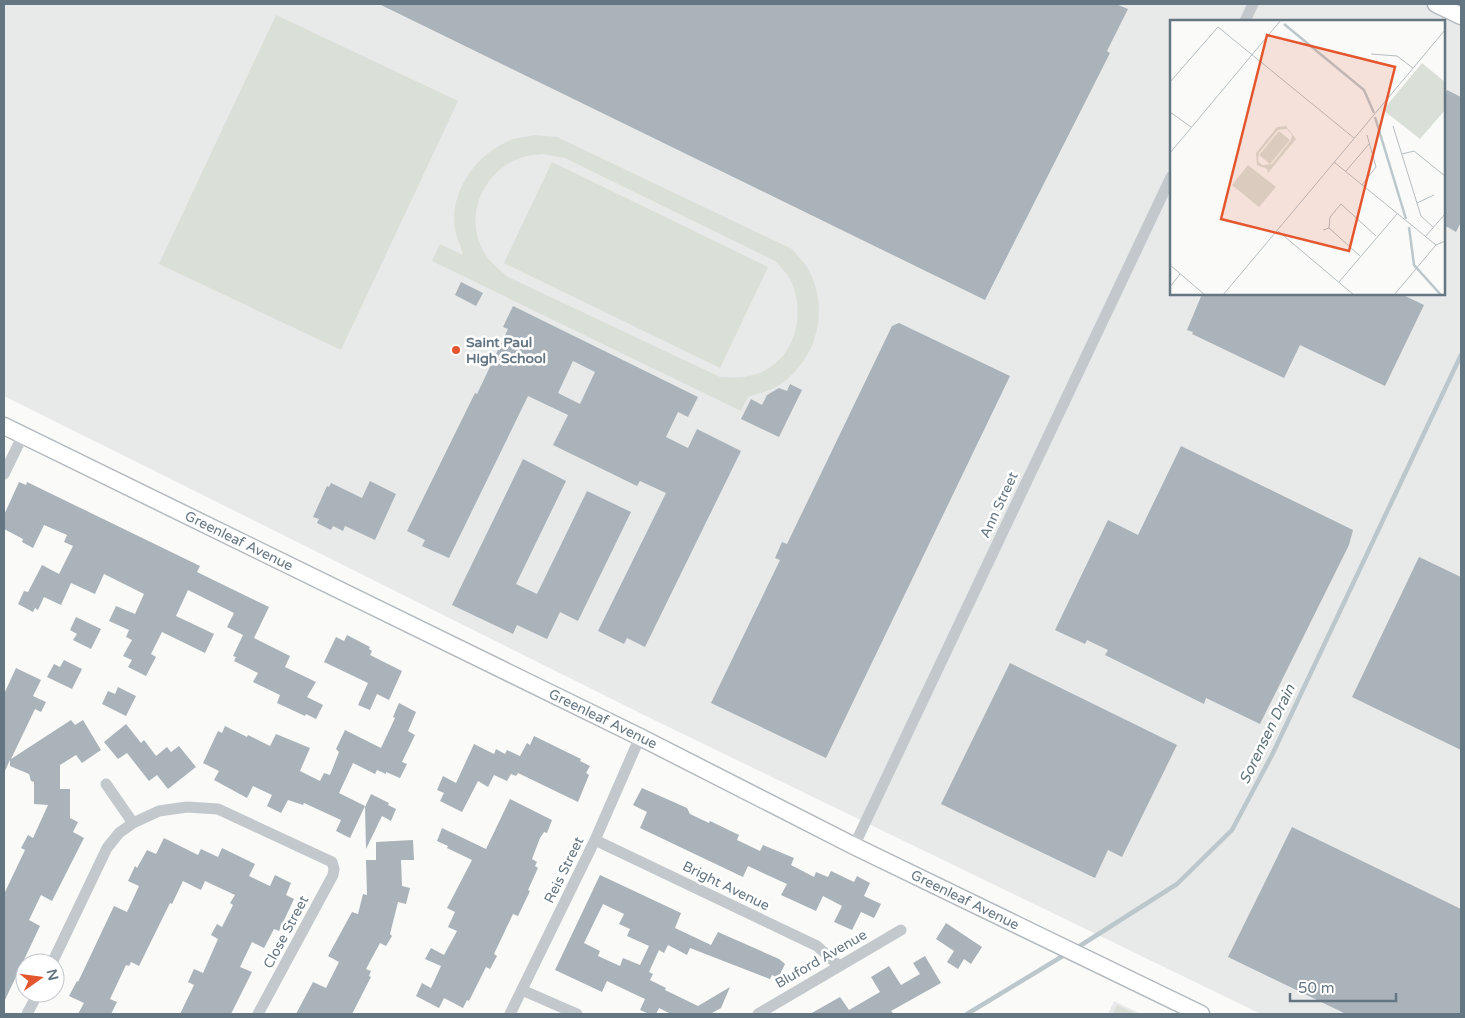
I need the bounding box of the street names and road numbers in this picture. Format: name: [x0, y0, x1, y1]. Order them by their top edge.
street label: Ann Street: [976, 469, 1022, 541]
street label: Greenleaf Avenue: [182, 507, 296, 575]
street label: Greenleaf Avenue: [546, 685, 660, 753]
street label: Reis Street: [541, 833, 588, 906]
street label: Bright Avenue: [680, 858, 772, 914]
street label: Greenleaf Avenue: [908, 866, 1022, 934]
street label: Close Street: [260, 892, 313, 971]
street label: Bluford Avenue: [772, 926, 870, 992]

